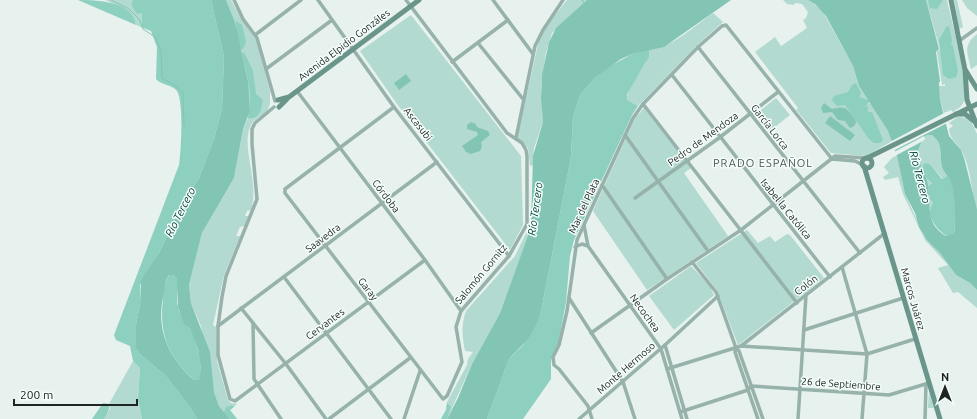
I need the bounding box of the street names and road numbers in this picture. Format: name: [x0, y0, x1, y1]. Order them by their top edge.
street label: Avenida Elpidio Gonzáles: [296, 7, 392, 83]
street label: García Lorca: [749, 102, 791, 152]
street label: Ascasubi: [402, 105, 434, 143]
street label: Pedro de Mendoza: [666, 110, 740, 168]
street label: Córdoba: [370, 177, 402, 215]
street label: Mar del Plata: [567, 177, 601, 235]
street label: Isabel la Católica: [758, 177, 814, 241]
street label: Saavedra: [303, 221, 343, 255]
street label: Salomón Gornitz: [453, 242, 509, 306]
street label: Marcos Juárez: [899, 267, 927, 332]
street label: Colón: [792, 273, 820, 297]
street label: Garay: [356, 276, 380, 303]
street label: Necochea: [628, 292, 662, 334]
street label: Cervantes: [304, 306, 346, 342]
street label: Monte Hermoso: [595, 340, 657, 396]
street label: 26 de Septiembre: [801, 376, 881, 392]

